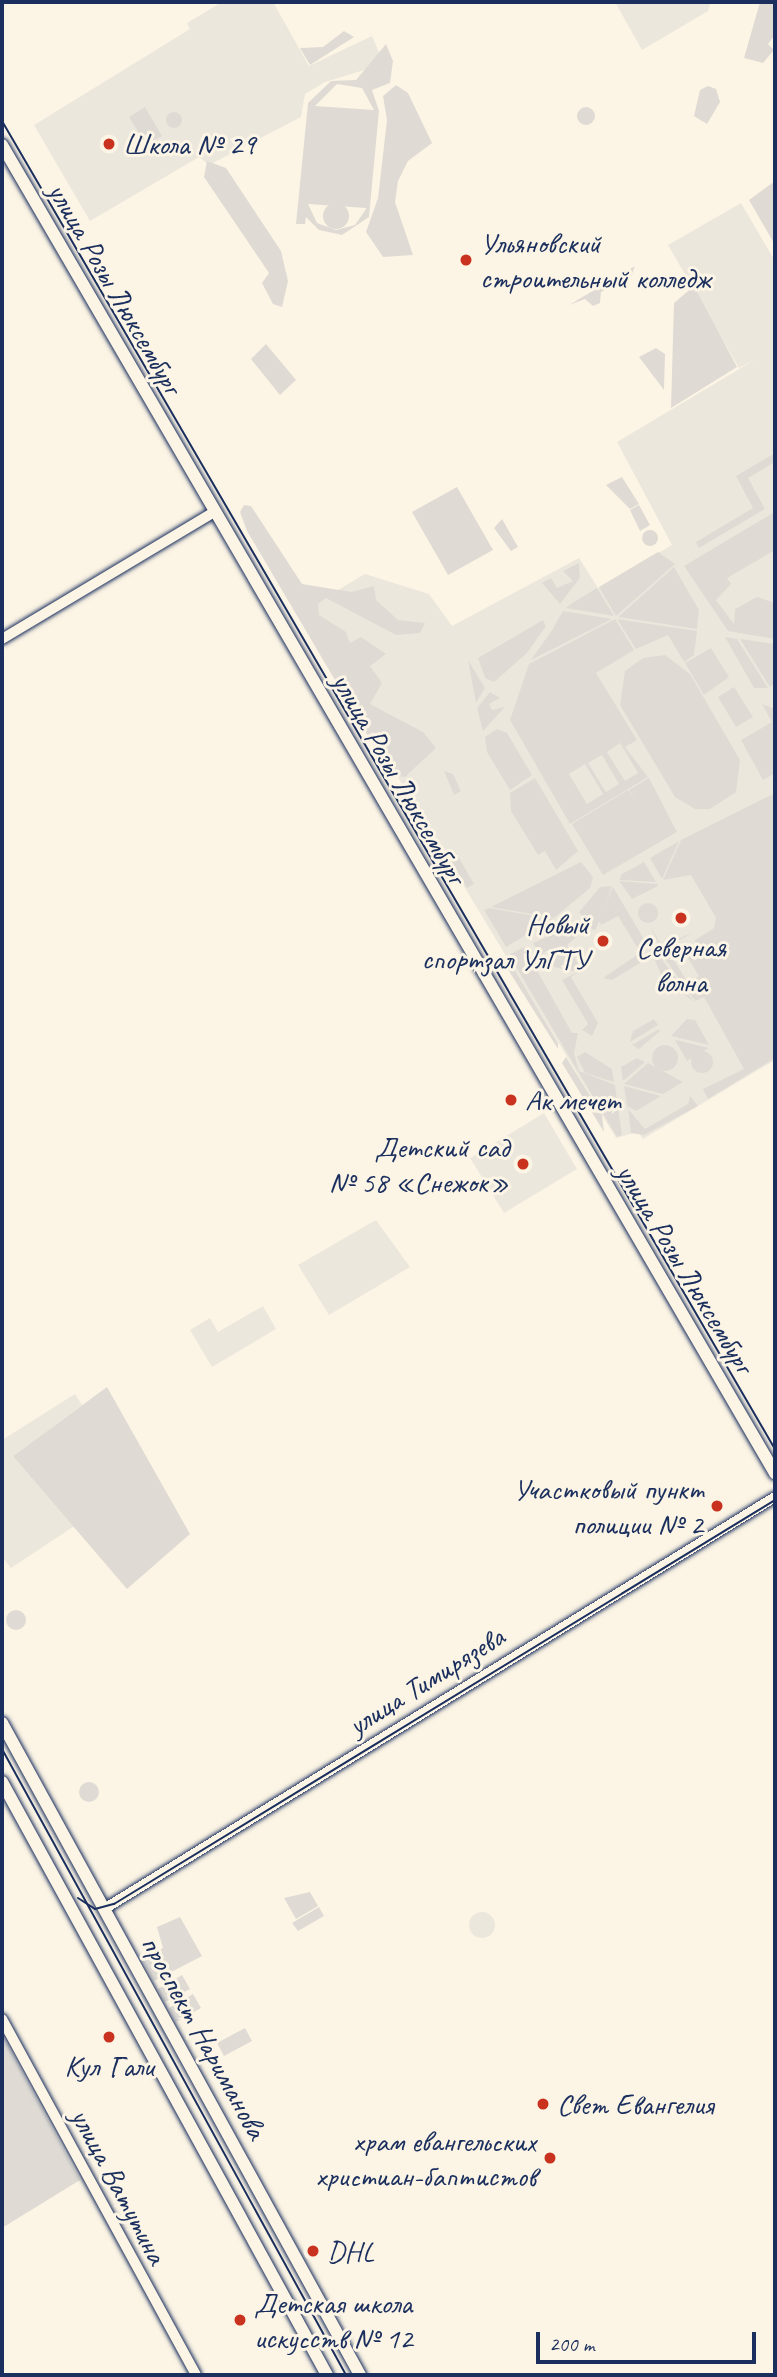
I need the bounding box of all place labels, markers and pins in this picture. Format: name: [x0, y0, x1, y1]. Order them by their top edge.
place label: Школа № 29: [123, 126, 255, 162]
marker: Школа № 29: [101, 136, 117, 152]
place label: Ульяновский строительный колледж: [480, 225, 710, 296]
marker: Ульяновский строительный колледж: [458, 252, 474, 268]
place label: Новый спортзал УлГТУ: [421, 906, 589, 976]
marker: Северная волна: [673, 910, 689, 926]
place label: Северная волна: [636, 929, 726, 1000]
marker: Новый спортзал УлГТУ: [595, 933, 611, 949]
place label: Ак мечет: [525, 1082, 621, 1118]
marker: Ак мечет: [503, 1092, 519, 1108]
place label: Детский сад № 58 «Снежок»: [329, 1129, 509, 1200]
marker: Детский сад № 58 «Снежок»: [515, 1156, 531, 1172]
place label: Участковый пункт полиции № 2: [513, 1471, 703, 1542]
marker: Участковый пункт полиции № 2: [709, 1498, 725, 1514]
marker: Кул Гали: [101, 2029, 117, 2045]
place label: Кул Гали: [66, 2048, 152, 2084]
place label: Свет Евангелия: [557, 2086, 715, 2122]
marker: Свет Евангелия: [535, 2096, 551, 2112]
place label: храм евангельских христиан-баптистов: [316, 2123, 536, 2194]
marker: храм евангельских христиан-баптистов: [542, 2150, 558, 2166]
place label: DHL: [327, 2233, 374, 2269]
marker: DHL: [305, 2243, 321, 2259]
place label: Детская школа искусств № 12: [254, 2285, 413, 2356]
marker: Детская школа искусств № 12: [232, 2312, 248, 2328]

